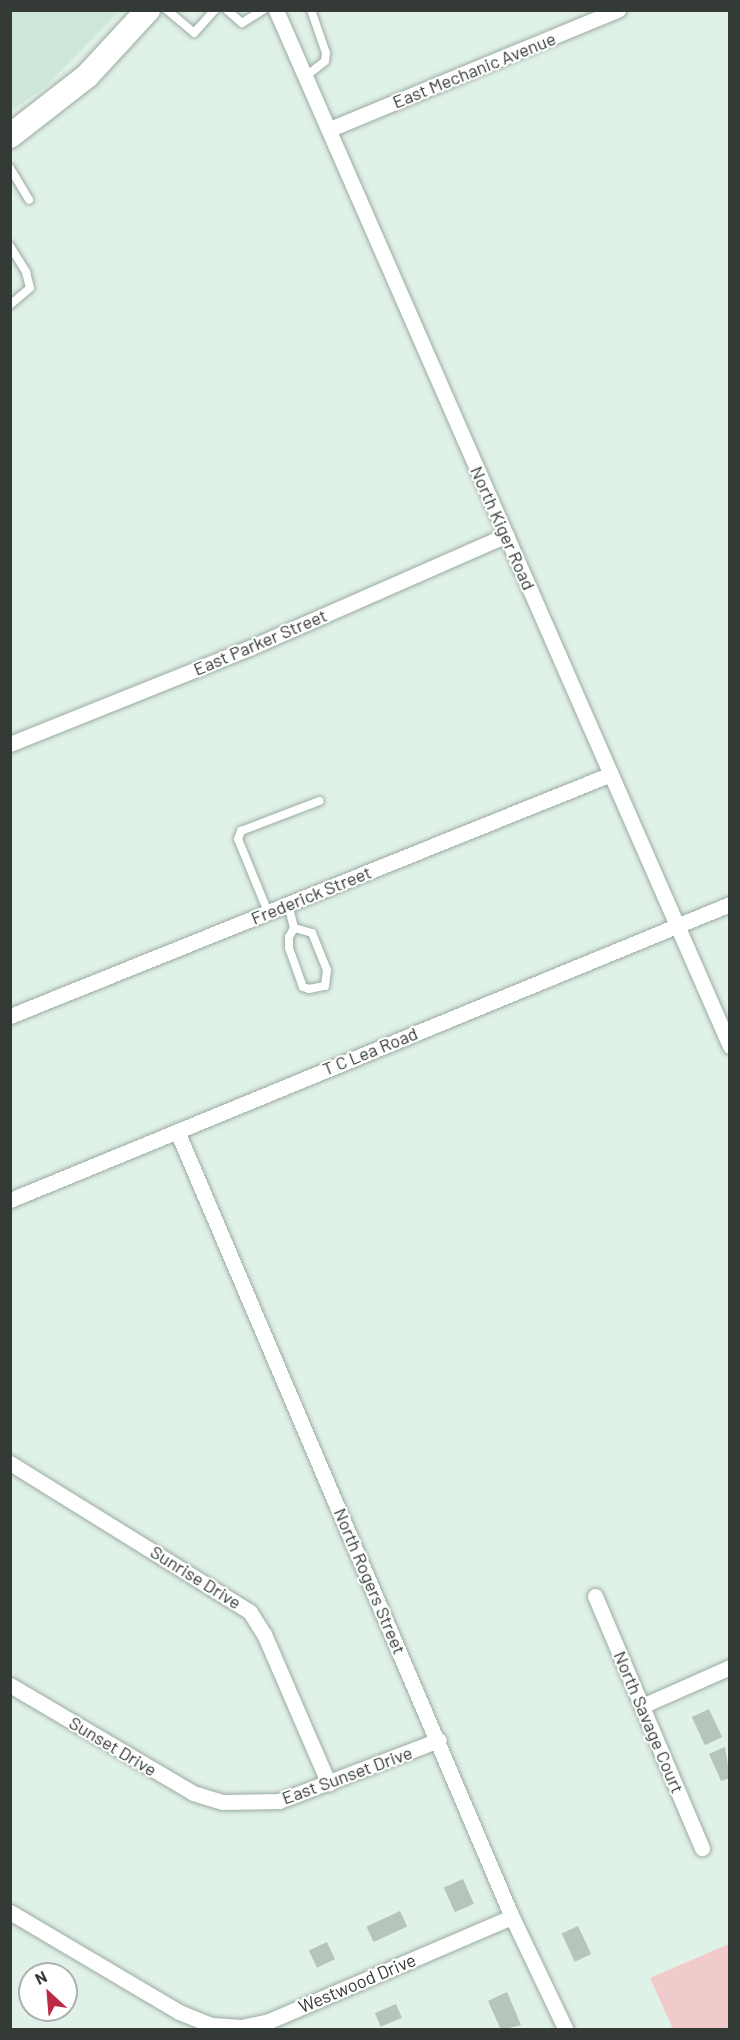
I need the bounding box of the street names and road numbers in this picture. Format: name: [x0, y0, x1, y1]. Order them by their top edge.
street label: East Mechanic Avenue: [389, 27, 559, 113]
street label: North Kiger Road: [466, 463, 540, 593]
street label: East Parker Street: [190, 604, 330, 680]
street label: Frederick Street: [248, 861, 374, 929]
street label: T C Lea Road: [319, 1022, 421, 1080]
street label: North Rogers Street: [329, 1505, 411, 1657]
street label: Sunrise Drive: [147, 1541, 245, 1613]
street label: North Savage Court: [609, 1648, 689, 1796]
street label: Sunset Drive: [65, 1711, 161, 1781]
street label: East Sunset Drive: [279, 1741, 415, 1809]
street label: Westwood Drive: [295, 1949, 419, 2017]

